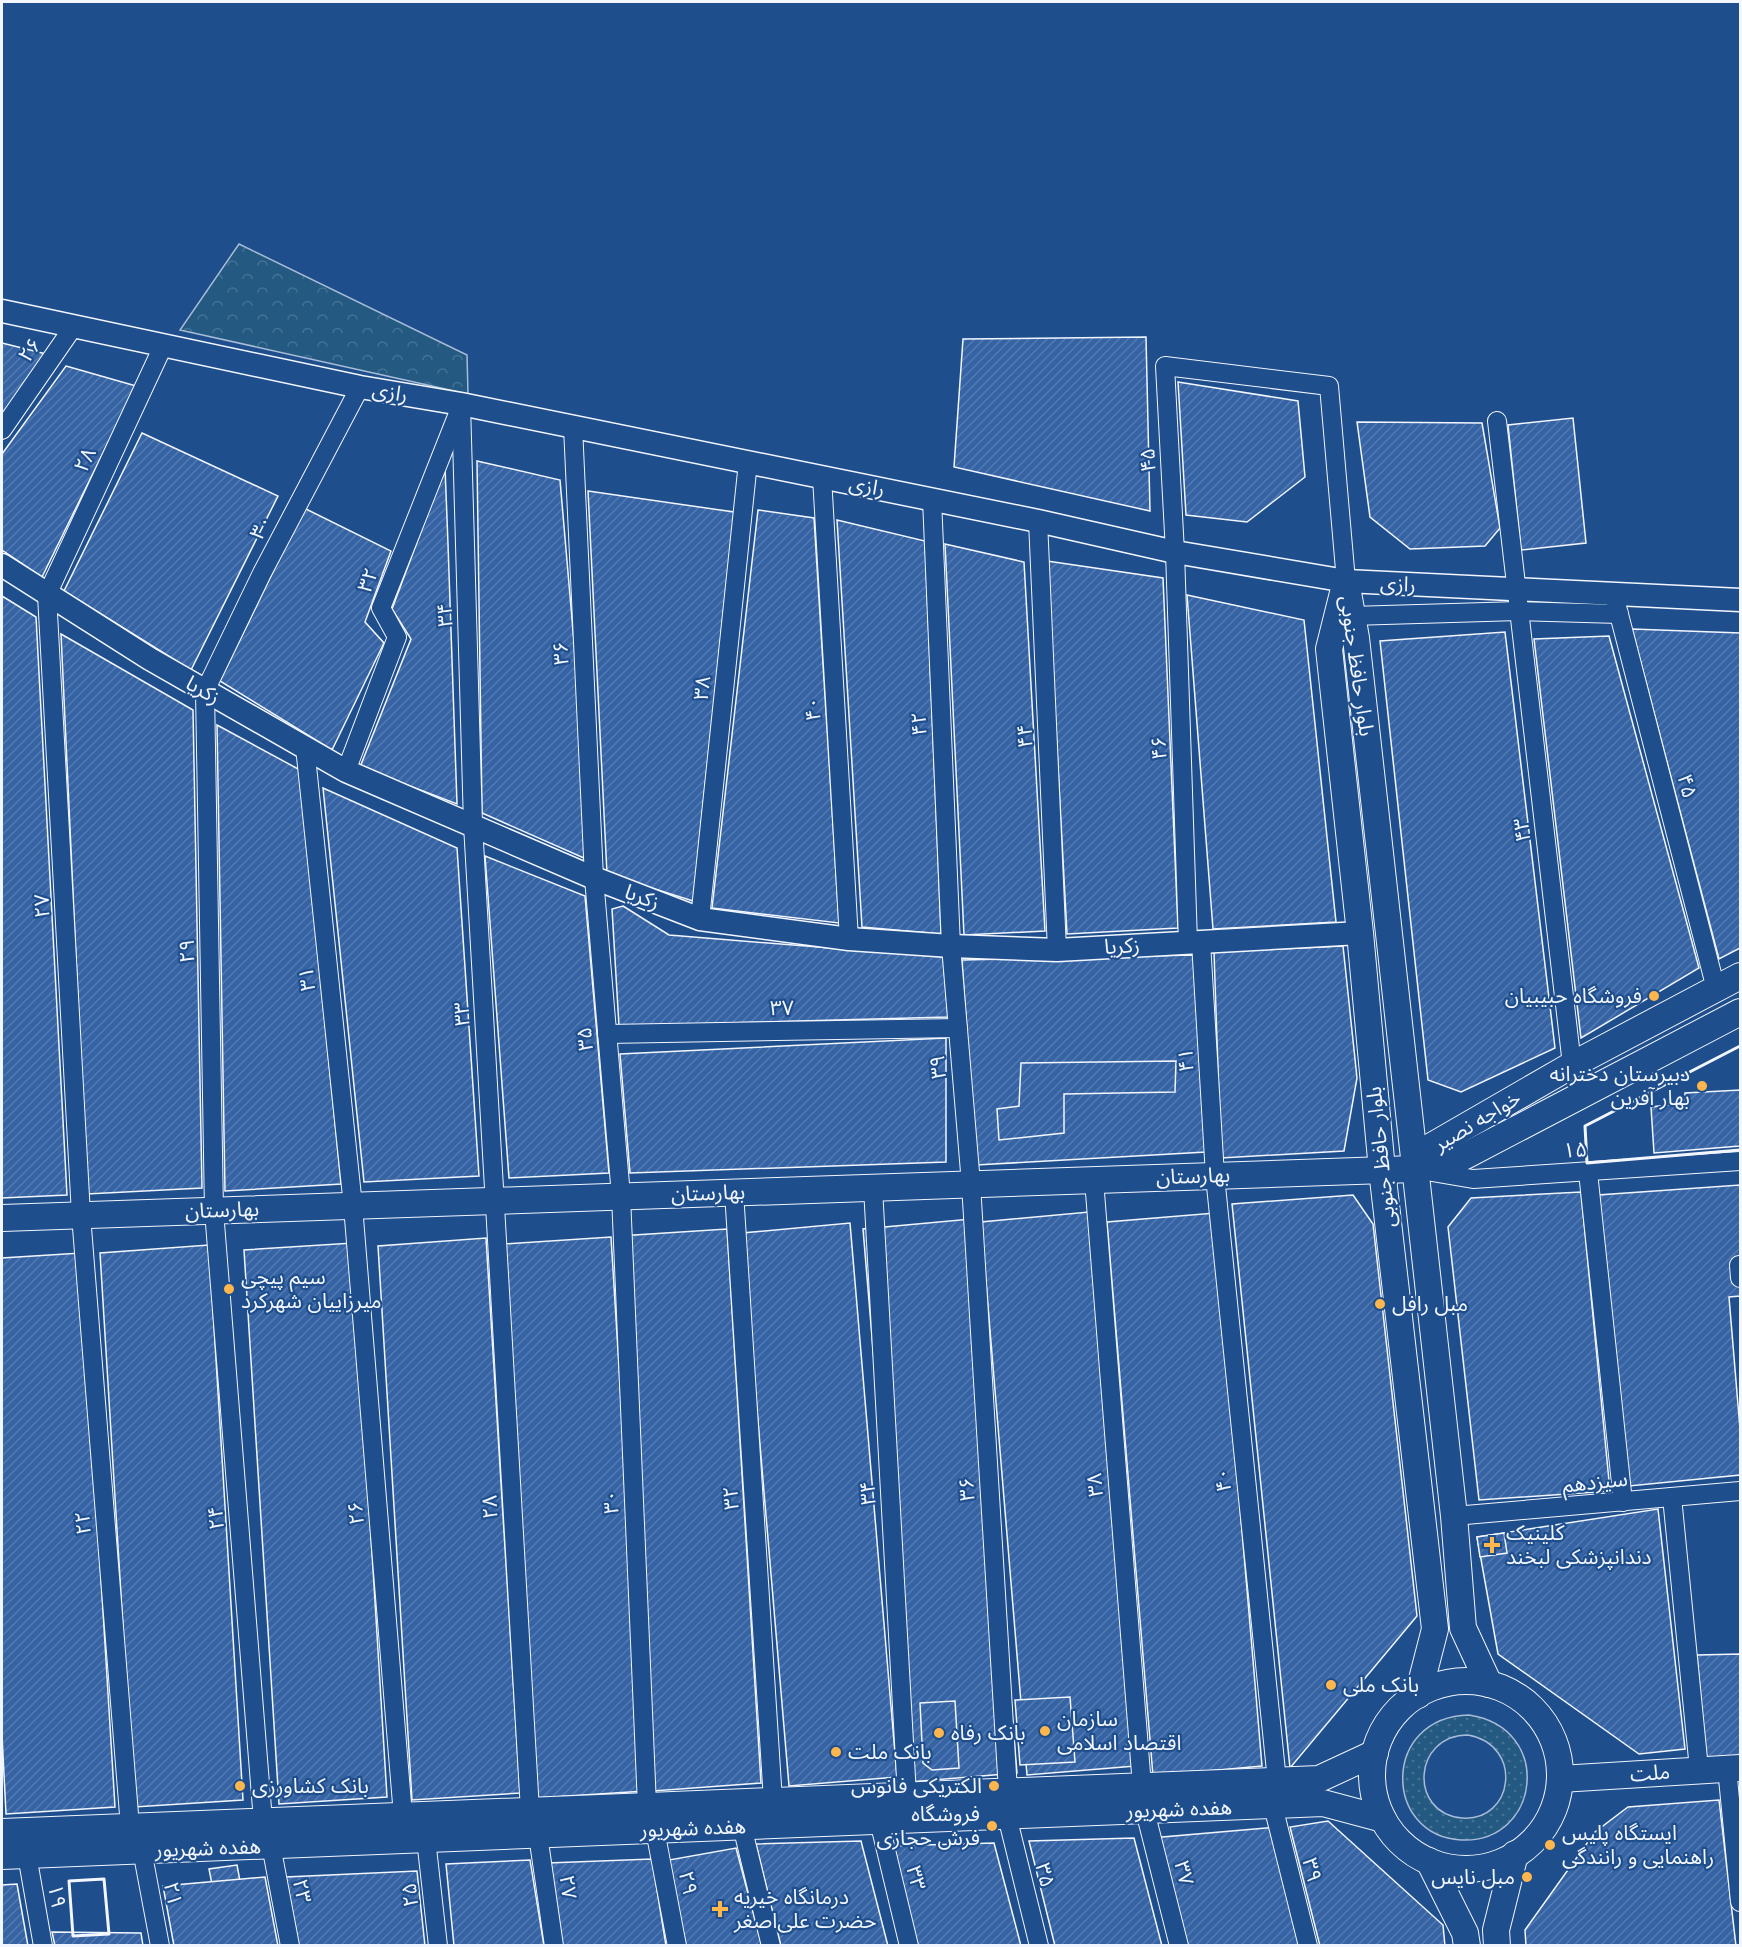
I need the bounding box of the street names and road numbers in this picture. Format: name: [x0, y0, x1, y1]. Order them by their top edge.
street label: ۲۶: [12, 332, 48, 368]
street label: رازی: [370, 375, 410, 409]
street label: ۲۸: [67, 443, 103, 477]
street label: ۴۵: [1133, 447, 1163, 473]
street label: رازی: [847, 469, 887, 503]
street label: ۳۰: [243, 510, 279, 544]
street label: ۳۲: [351, 564, 385, 596]
street label: رازی: [1379, 569, 1417, 599]
street label: بلوار حافظ جنوبی: [1333, 594, 1381, 738]
street label: ۳۴: [431, 603, 459, 627]
street label: ۳۶: [546, 640, 576, 666]
street label: زکریا: [181, 669, 225, 711]
street label: ۳۸: [687, 675, 717, 701]
street label: ۴۰: [798, 696, 828, 722]
street label: ۴۲: [905, 712, 933, 736]
street label: ۴۴: [1010, 723, 1040, 749]
street label: ۴۶: [1145, 736, 1173, 760]
street label: ۴۵: [1670, 771, 1704, 801]
street label: ۴۳: [1507, 816, 1537, 844]
street label: زکریا: [620, 878, 664, 916]
street label: ۲۷: [27, 893, 57, 919]
street label: زکریا: [1103, 931, 1141, 961]
street label: ۲۹: [173, 939, 201, 963]
street label: ۳۱: [292, 966, 322, 992]
street label: ۳۷: [770, 994, 794, 1022]
street label: ۳۳: [447, 1001, 477, 1027]
street label: ۳۵: [570, 1026, 600, 1052]
street label: ۴۱: [1171, 1047, 1201, 1073]
street label: ۳۹: [923, 1054, 953, 1080]
street label: خواجه نصیر: [1427, 1084, 1526, 1159]
street label: بلوار حافظ جنوبی: [1360, 1085, 1402, 1229]
street label: ۱۵: [1562, 1135, 1588, 1165]
street label: بهارستان: [1155, 1161, 1231, 1191]
street label: بهارستان: [670, 1178, 746, 1208]
street label: بهارستان: [184, 1195, 260, 1225]
street label: سیزدهم: [1561, 1465, 1629, 1500]
street label: ۴۰: [1208, 1467, 1238, 1493]
street label: ۳۸: [1080, 1472, 1110, 1498]
street label: ۳۶: [952, 1476, 982, 1502]
street label: ۳۴: [853, 1480, 883, 1506]
street label: ۳۲: [716, 1485, 746, 1511]
street label: ۳۰: [597, 1490, 625, 1514]
street label: ۲۸: [475, 1494, 505, 1520]
street label: ۲۶: [341, 1500, 371, 1526]
street label: ۲۴: [201, 1505, 231, 1531]
street label: ۲۲: [68, 1510, 98, 1536]
street label: ملت: [1629, 1758, 1671, 1788]
street label: هفده شهریور: [1124, 1793, 1233, 1825]
street label: هفده شهریور: [638, 1812, 747, 1844]
street label: هفده شهریور: [153, 1832, 262, 1864]
street label: ۳۹: [1296, 1855, 1328, 1885]
street label: ۳۷: [1168, 1858, 1200, 1888]
street label: ۳۵: [1029, 1860, 1061, 1890]
street label: ۳۳: [900, 1863, 932, 1893]
street label: ۲۹: [672, 1869, 704, 1897]
street label: ۲۷: [552, 1873, 584, 1901]
street label: ۲۳: [286, 1877, 318, 1905]
street label: ۲۱: [157, 1880, 189, 1908]
street label: ۱۹: [41, 1882, 73, 1910]
street label: ۲۵: [395, 1882, 425, 1908]

